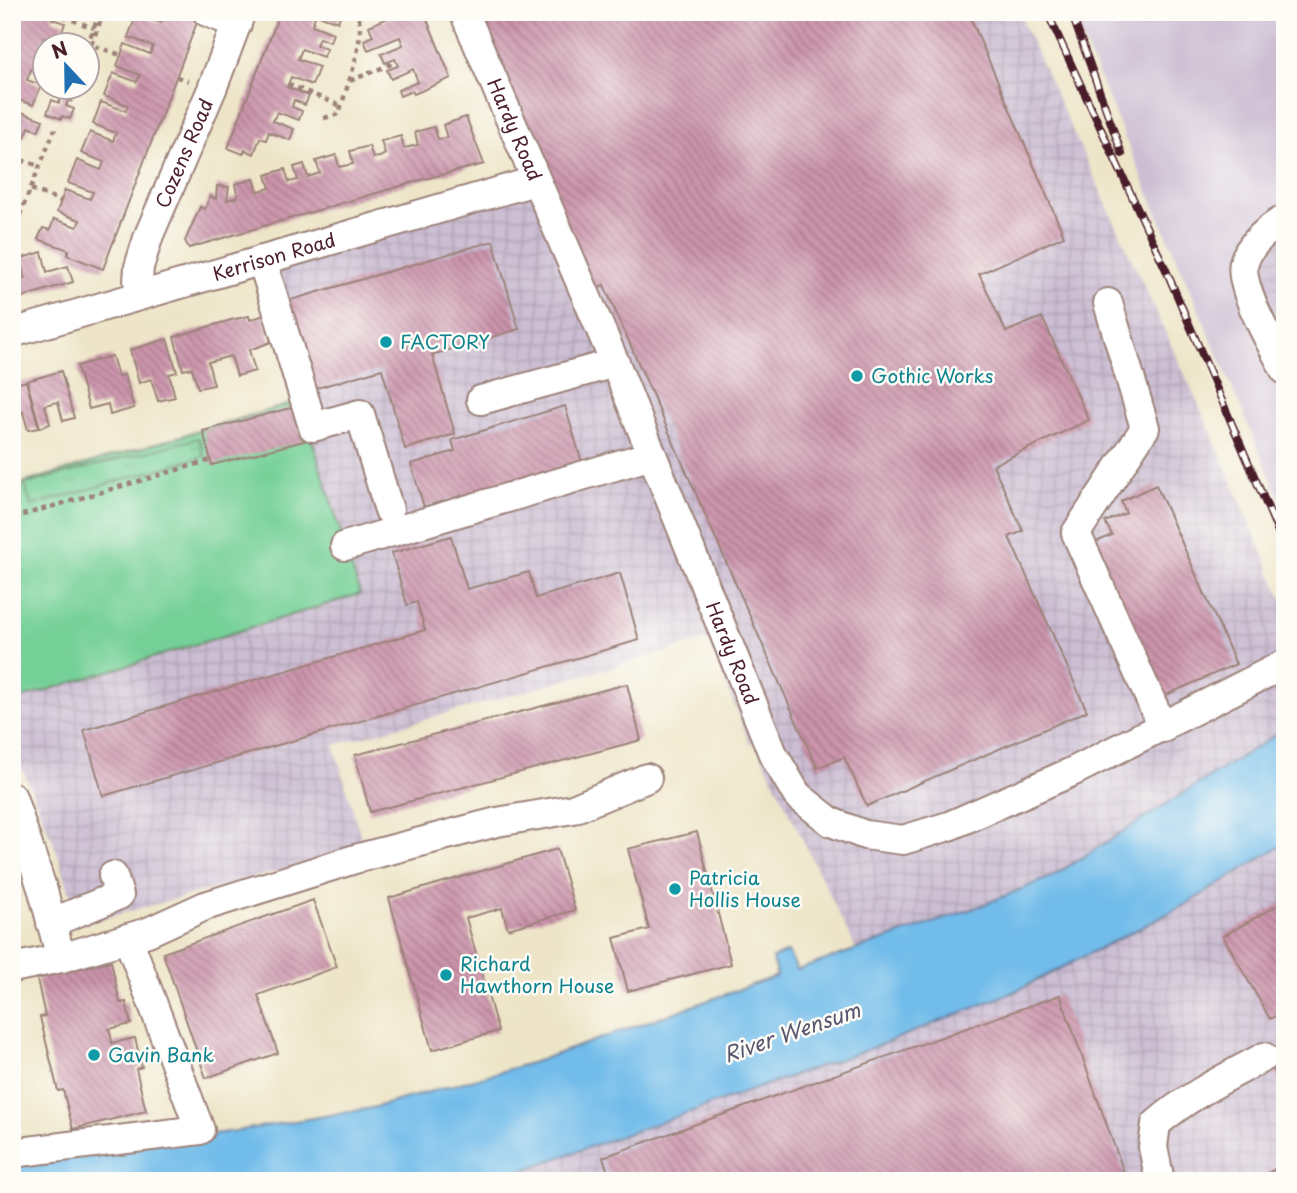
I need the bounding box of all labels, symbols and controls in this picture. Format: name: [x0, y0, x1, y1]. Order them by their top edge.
north arrow: [32, 32, 102, 102]
text: N: [47, 34, 71, 65]
street label: Hardy Road: [481, 74, 550, 185]
street label: Cozens Road: [147, 94, 219, 212]
street label: Kerrison Road: [209, 225, 339, 287]
place label: FACTORY: [400, 327, 490, 355]
marker: FACTORY: [378, 334, 394, 350]
place label: Gothic Works: [871, 361, 993, 389]
marker: Gothic Works: [849, 368, 865, 384]
street label: Hardy Road: [700, 597, 767, 709]
place label: Patricia Hollis House: [689, 863, 801, 913]
marker: Patricia Hollis House: [667, 881, 683, 897]
place label: Richard Hawthorn House: [460, 949, 614, 999]
marker: Richard Hawthorn House: [438, 967, 454, 983]
water label: River Wensum: [719, 993, 865, 1070]
place label: Gavin Bank: [108, 1040, 214, 1068]
marker: Gavin Bank: [86, 1047, 102, 1063]

